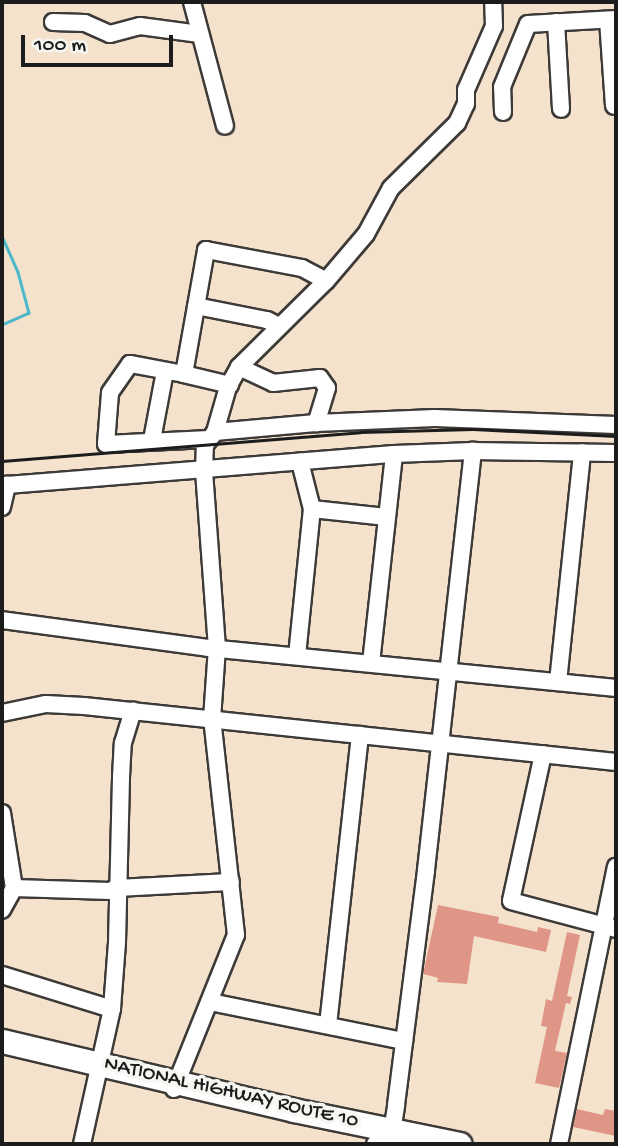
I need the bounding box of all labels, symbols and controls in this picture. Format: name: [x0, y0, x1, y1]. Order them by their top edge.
scale bar: [24, 21, 177, 65]
text: 100 m: [34, 34, 86, 59]
street label: NATIONAL HIGHWAY ROUTE 10: [101, 1052, 361, 1136]

